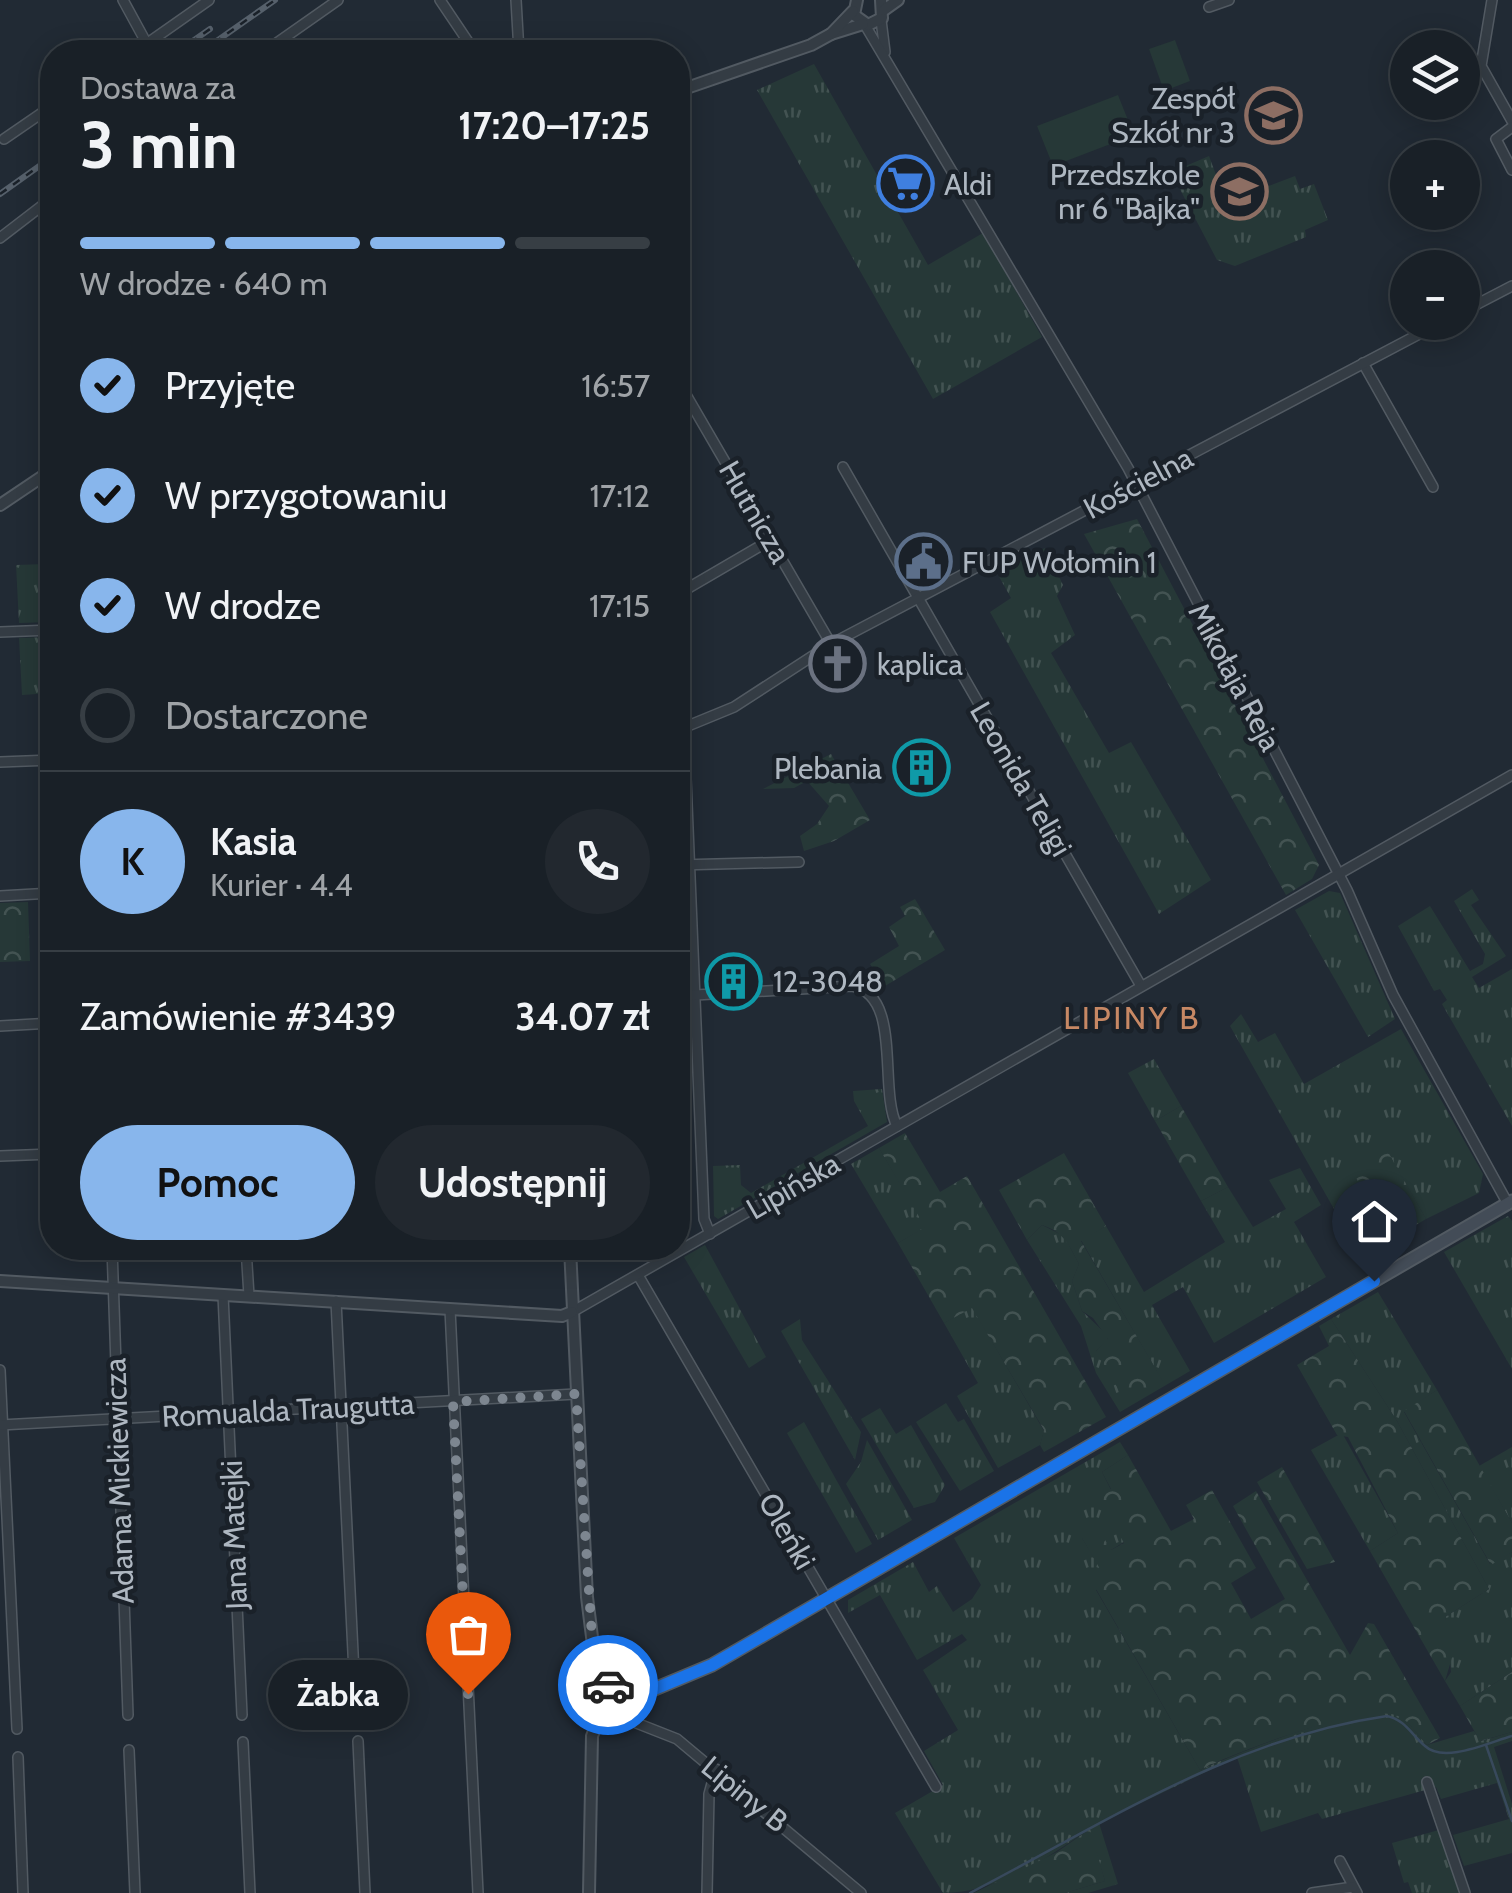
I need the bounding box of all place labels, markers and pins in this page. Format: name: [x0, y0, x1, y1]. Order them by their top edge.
place label: Zespół Szkół nr 3: [1111, 80, 1235, 151]
school or university icon: Zespół Szkół nr 3: [1244, 85, 1304, 145]
supermarket icon: Aldi: [875, 154, 935, 214]
place label: Przedszkole nr 6 "Bajka": [1050, 156, 1200, 227]
school or university icon: Przedszkole nr 6 "Bajka": [1209, 161, 1269, 221]
place label: Aldi: [944, 166, 992, 203]
public building icon: FUP Wołomin 1: [893, 532, 953, 592]
place label: FUP Wołomin 1: [962, 544, 1157, 581]
church icon: kaplica: [808, 634, 868, 694]
place label: kaplica: [877, 646, 963, 683]
building icon: Plebania: [891, 738, 951, 798]
place label: Plebania: [774, 750, 883, 787]
building icon: 12-3048: [704, 951, 764, 1011]
place label: 12-3048: [773, 963, 883, 1000]
pin: [1332, 1179, 1417, 1282]
pin: [426, 1592, 511, 1695]
callout: Żabka: [268, 1659, 408, 1729]

